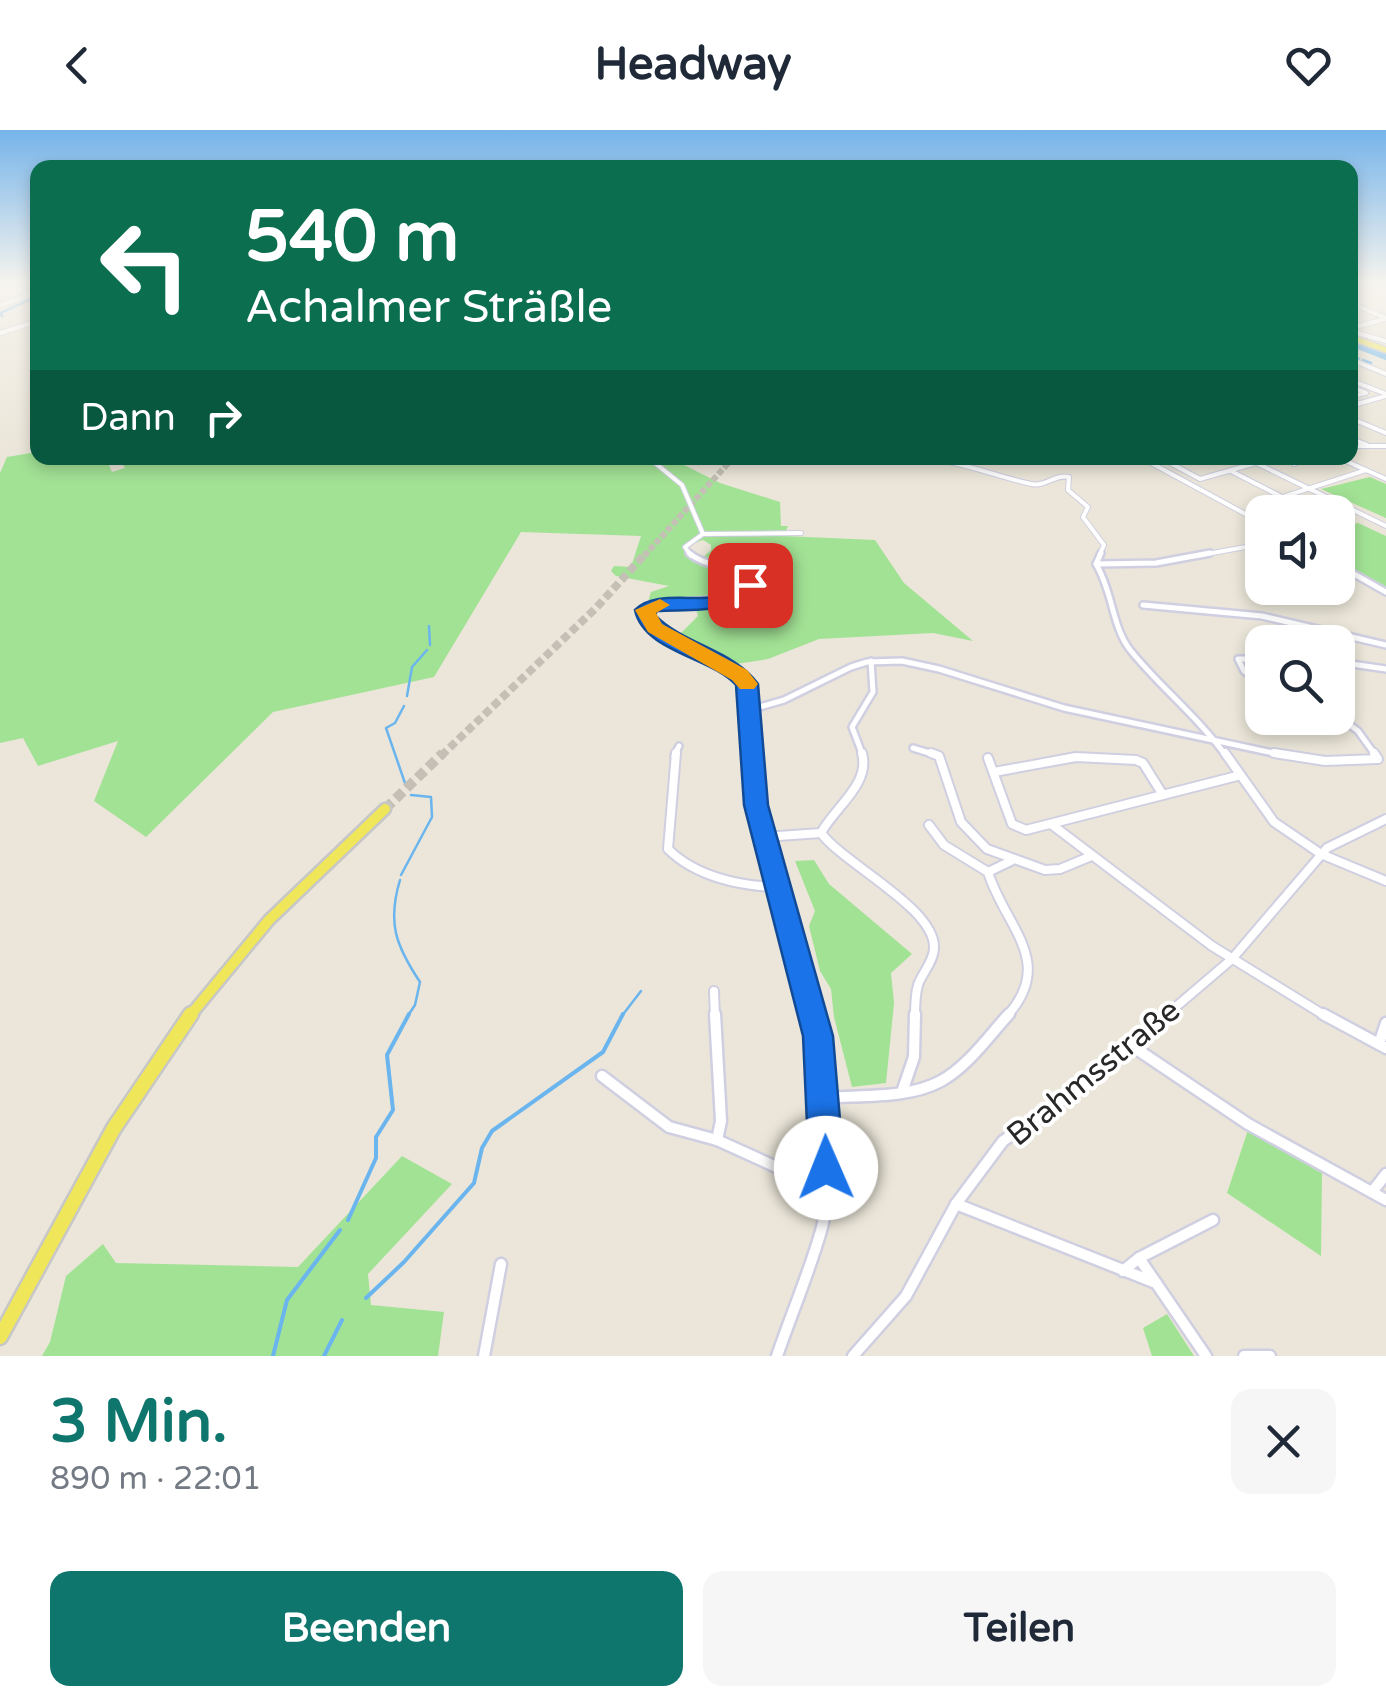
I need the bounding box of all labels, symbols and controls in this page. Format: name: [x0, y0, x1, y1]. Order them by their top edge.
icon: back: [50, 38, 105, 93]
text: Headway: [595, 38, 791, 92]
icon: heart: [1281, 38, 1336, 93]
text: 540 m: [245, 196, 459, 280]
icon: left: [80, 200, 210, 330]
text: Achalmer Sträßle: [245, 281, 612, 335]
icon: right: [196, 390, 251, 445]
text: Dann: [80, 395, 176, 441]
map controls: [1245, 495, 1355, 735]
button: sound: [1245, 495, 1355, 605]
pin: [708, 543, 793, 628]
icon: arrive: [723, 558, 778, 613]
button: search: [1245, 625, 1355, 735]
street label: Brahmsstraße: [999, 991, 1188, 1154]
position arrow: [774, 1116, 878, 1220]
text: 3 Min.: [50, 1386, 228, 1458]
button: close: [1231, 1389, 1336, 1494]
text: 890 m · 22:01: [50, 1460, 262, 1498]
button: Beenden: [50, 1571, 683, 1686]
button: Teilen: [703, 1571, 1336, 1686]

